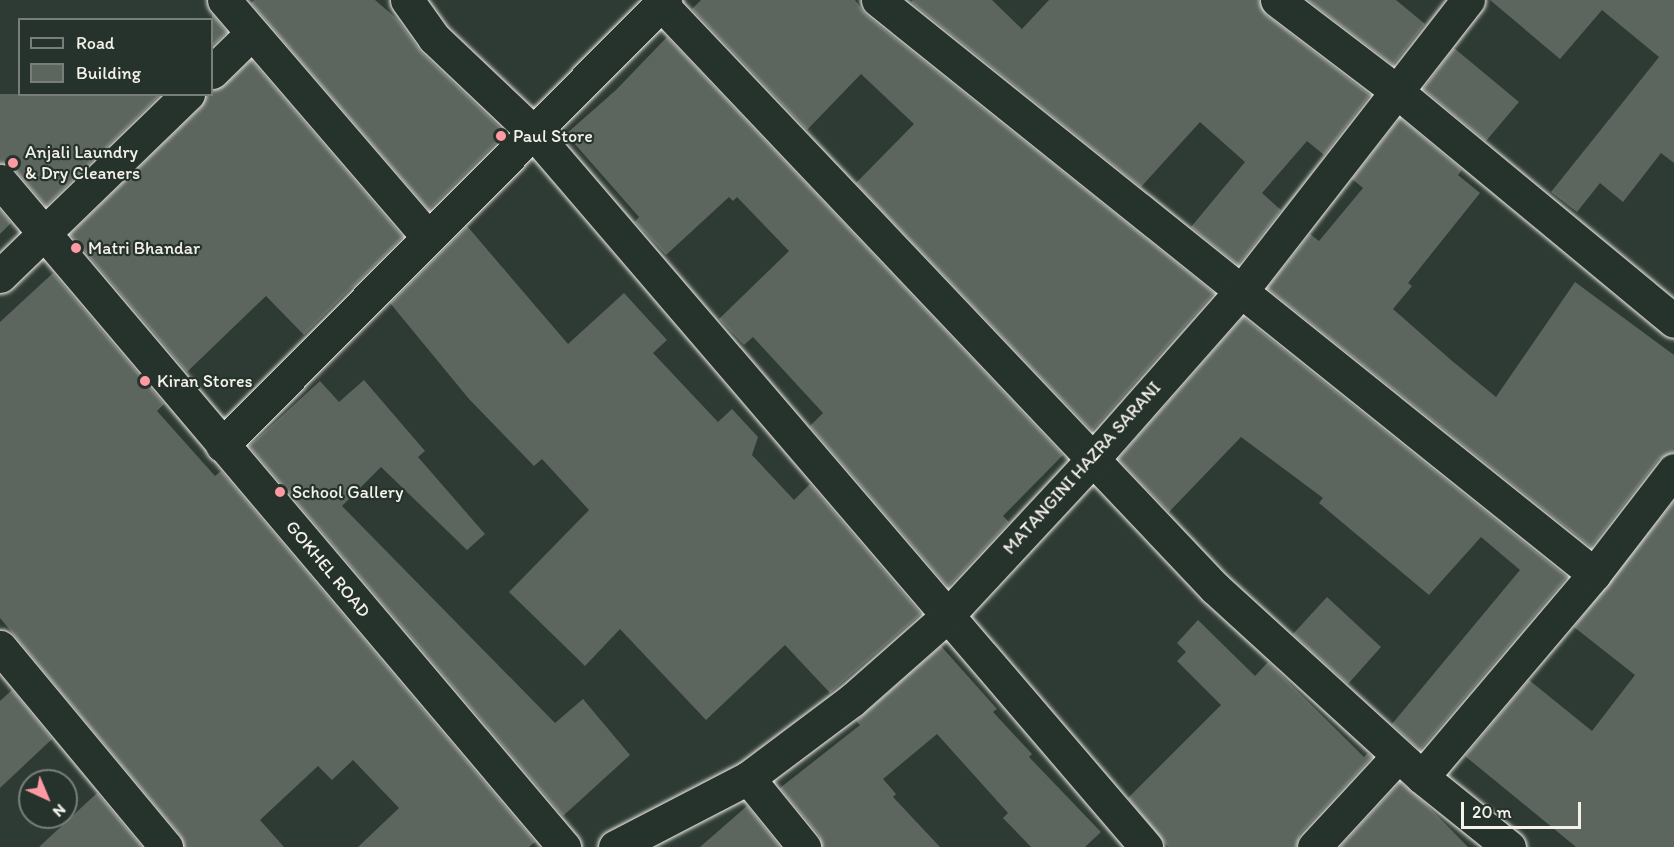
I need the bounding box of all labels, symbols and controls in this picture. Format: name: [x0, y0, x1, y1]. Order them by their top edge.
legend: [18, 18, 213, 96]
text: Road: [76, 32, 115, 54]
text: Building: [76, 62, 141, 84]
place label: Paul Store: [513, 125, 592, 147]
marker: Paul Store: [494, 129, 508, 143]
place label: Anjali Laundry & Dry Cleaners: [25, 142, 140, 184]
marker: Anjali Laundry & Dry Cleaners: [6, 156, 20, 170]
place label: Matri Bhandar: [88, 237, 200, 259]
marker: Matri Bhandar: [69, 241, 83, 255]
place label: Kiran Stores: [157, 370, 252, 392]
marker: Kiran Stores: [138, 374, 152, 388]
street label: MATANGINI HAZRA SARANI: [999, 377, 1165, 559]
place label: School Gallery: [292, 481, 403, 503]
marker: School Gallery: [273, 485, 287, 499]
street label: GOKHEL ROAD: [281, 516, 375, 622]
north arrow: [18, 769, 78, 829]
scale bar: [1464, 790, 1584, 828]
text: N: [49, 800, 70, 821]
text: 20 m: [1472, 801, 1512, 823]

